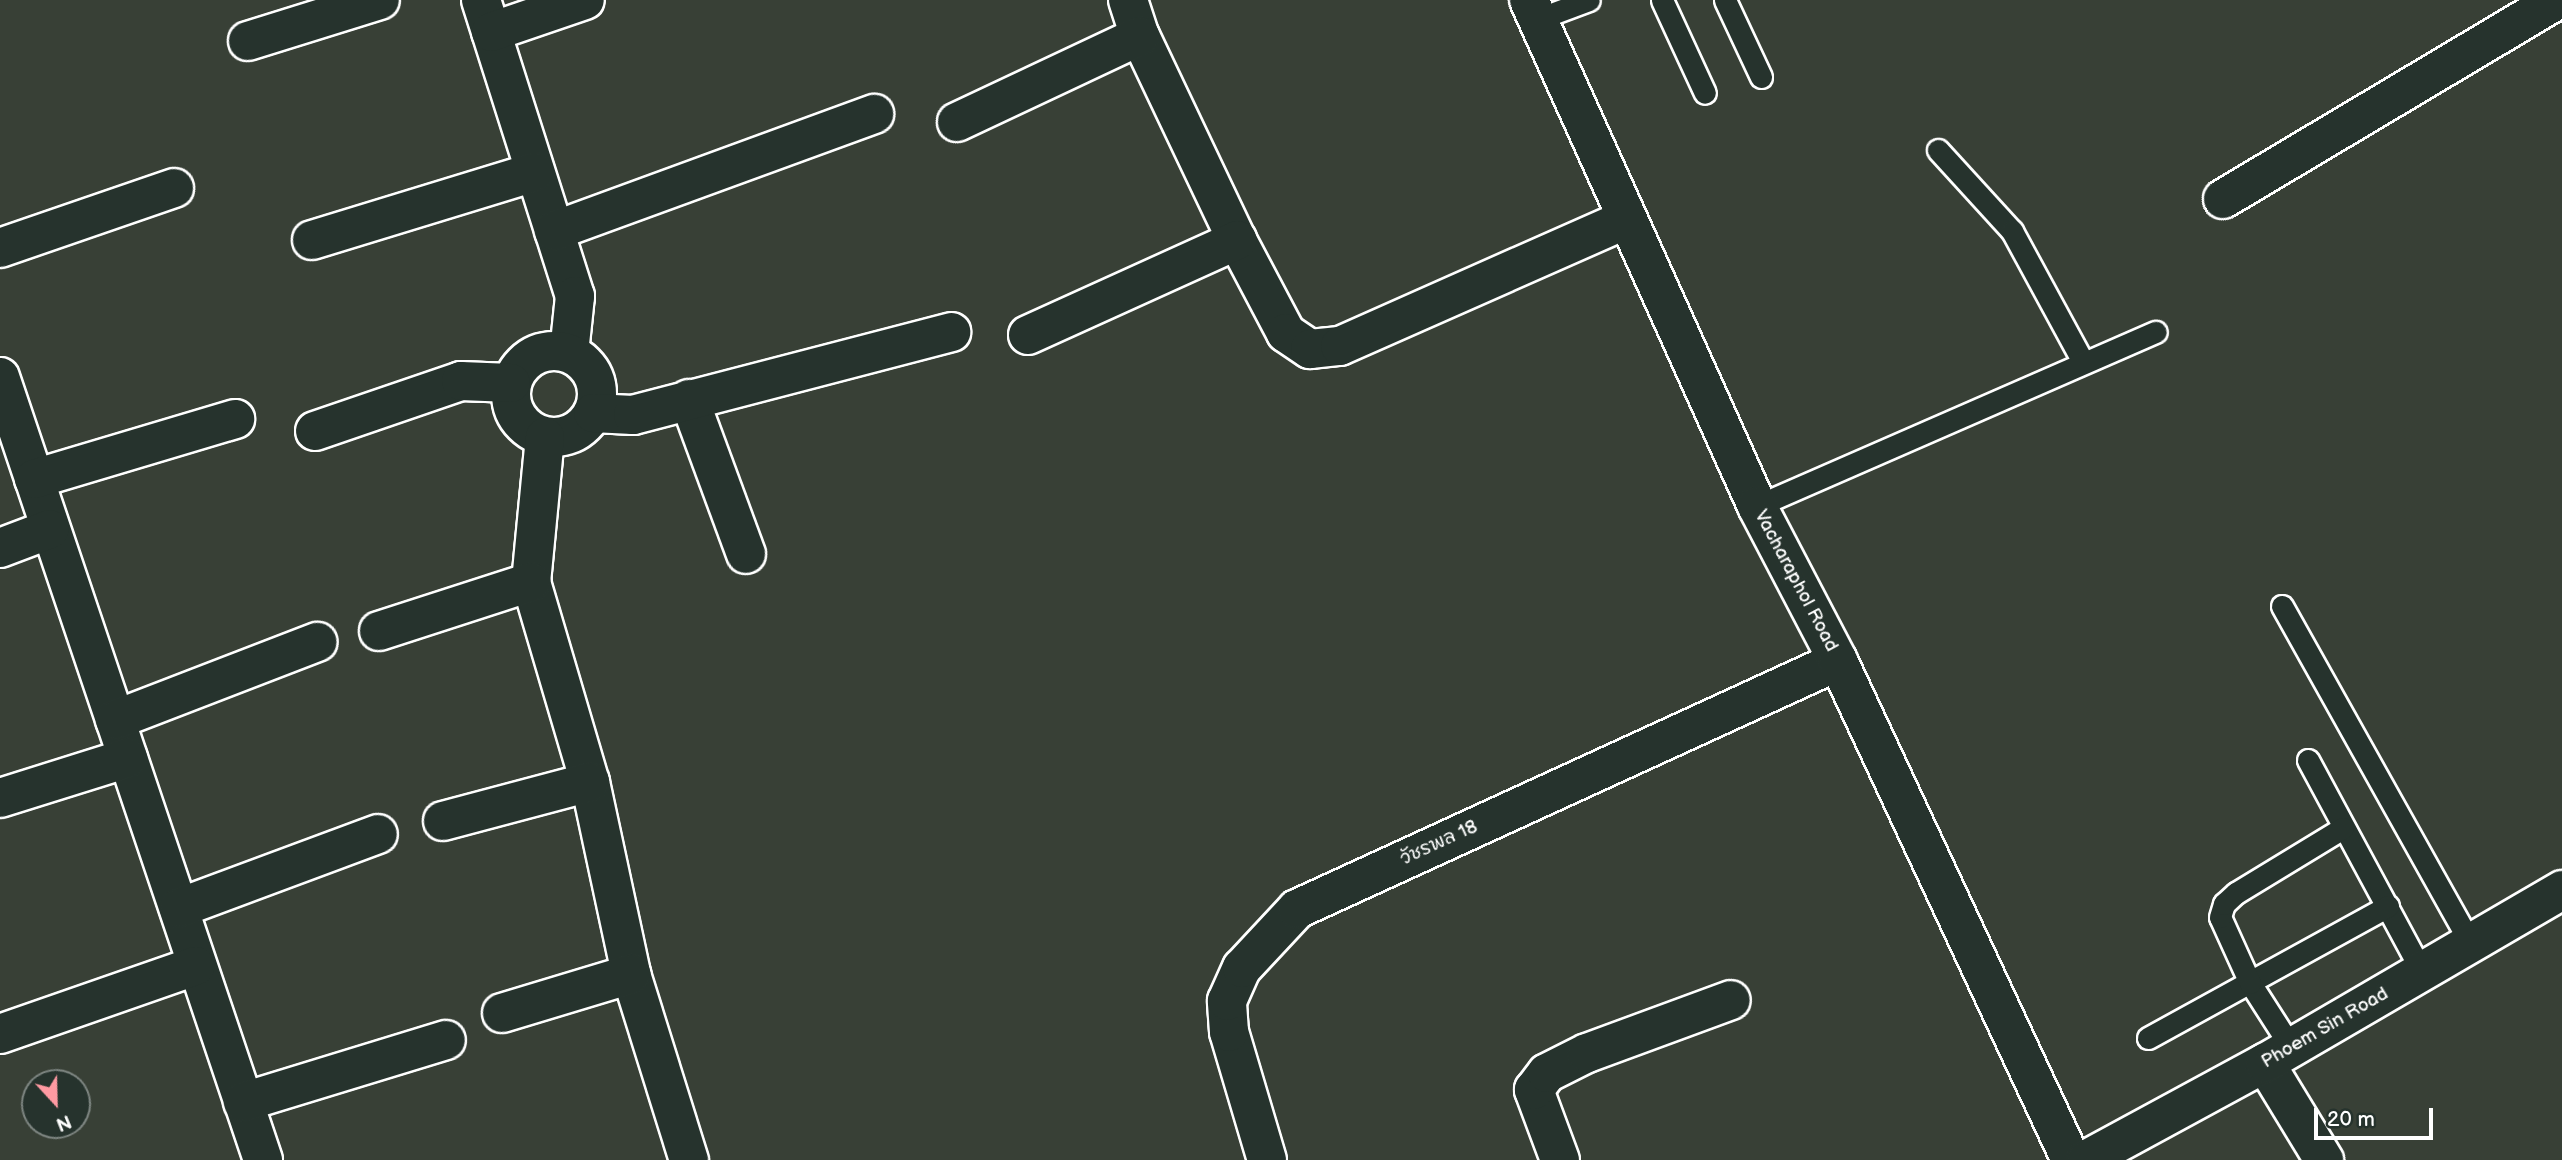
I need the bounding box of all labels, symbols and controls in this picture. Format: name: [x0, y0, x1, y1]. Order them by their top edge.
street label: Vacharaphol Road: [1749, 506, 1843, 656]
street label: วัชรพล 18: [1397, 815, 1481, 871]
street label: Phoem Sin Road: [2257, 982, 2393, 1074]
north arrow: [21, 1069, 91, 1139]
scale bar: [2317, 1094, 2436, 1138]
text: 20 m: [2327, 1107, 2375, 1132]
text: N: [52, 1109, 74, 1135]

